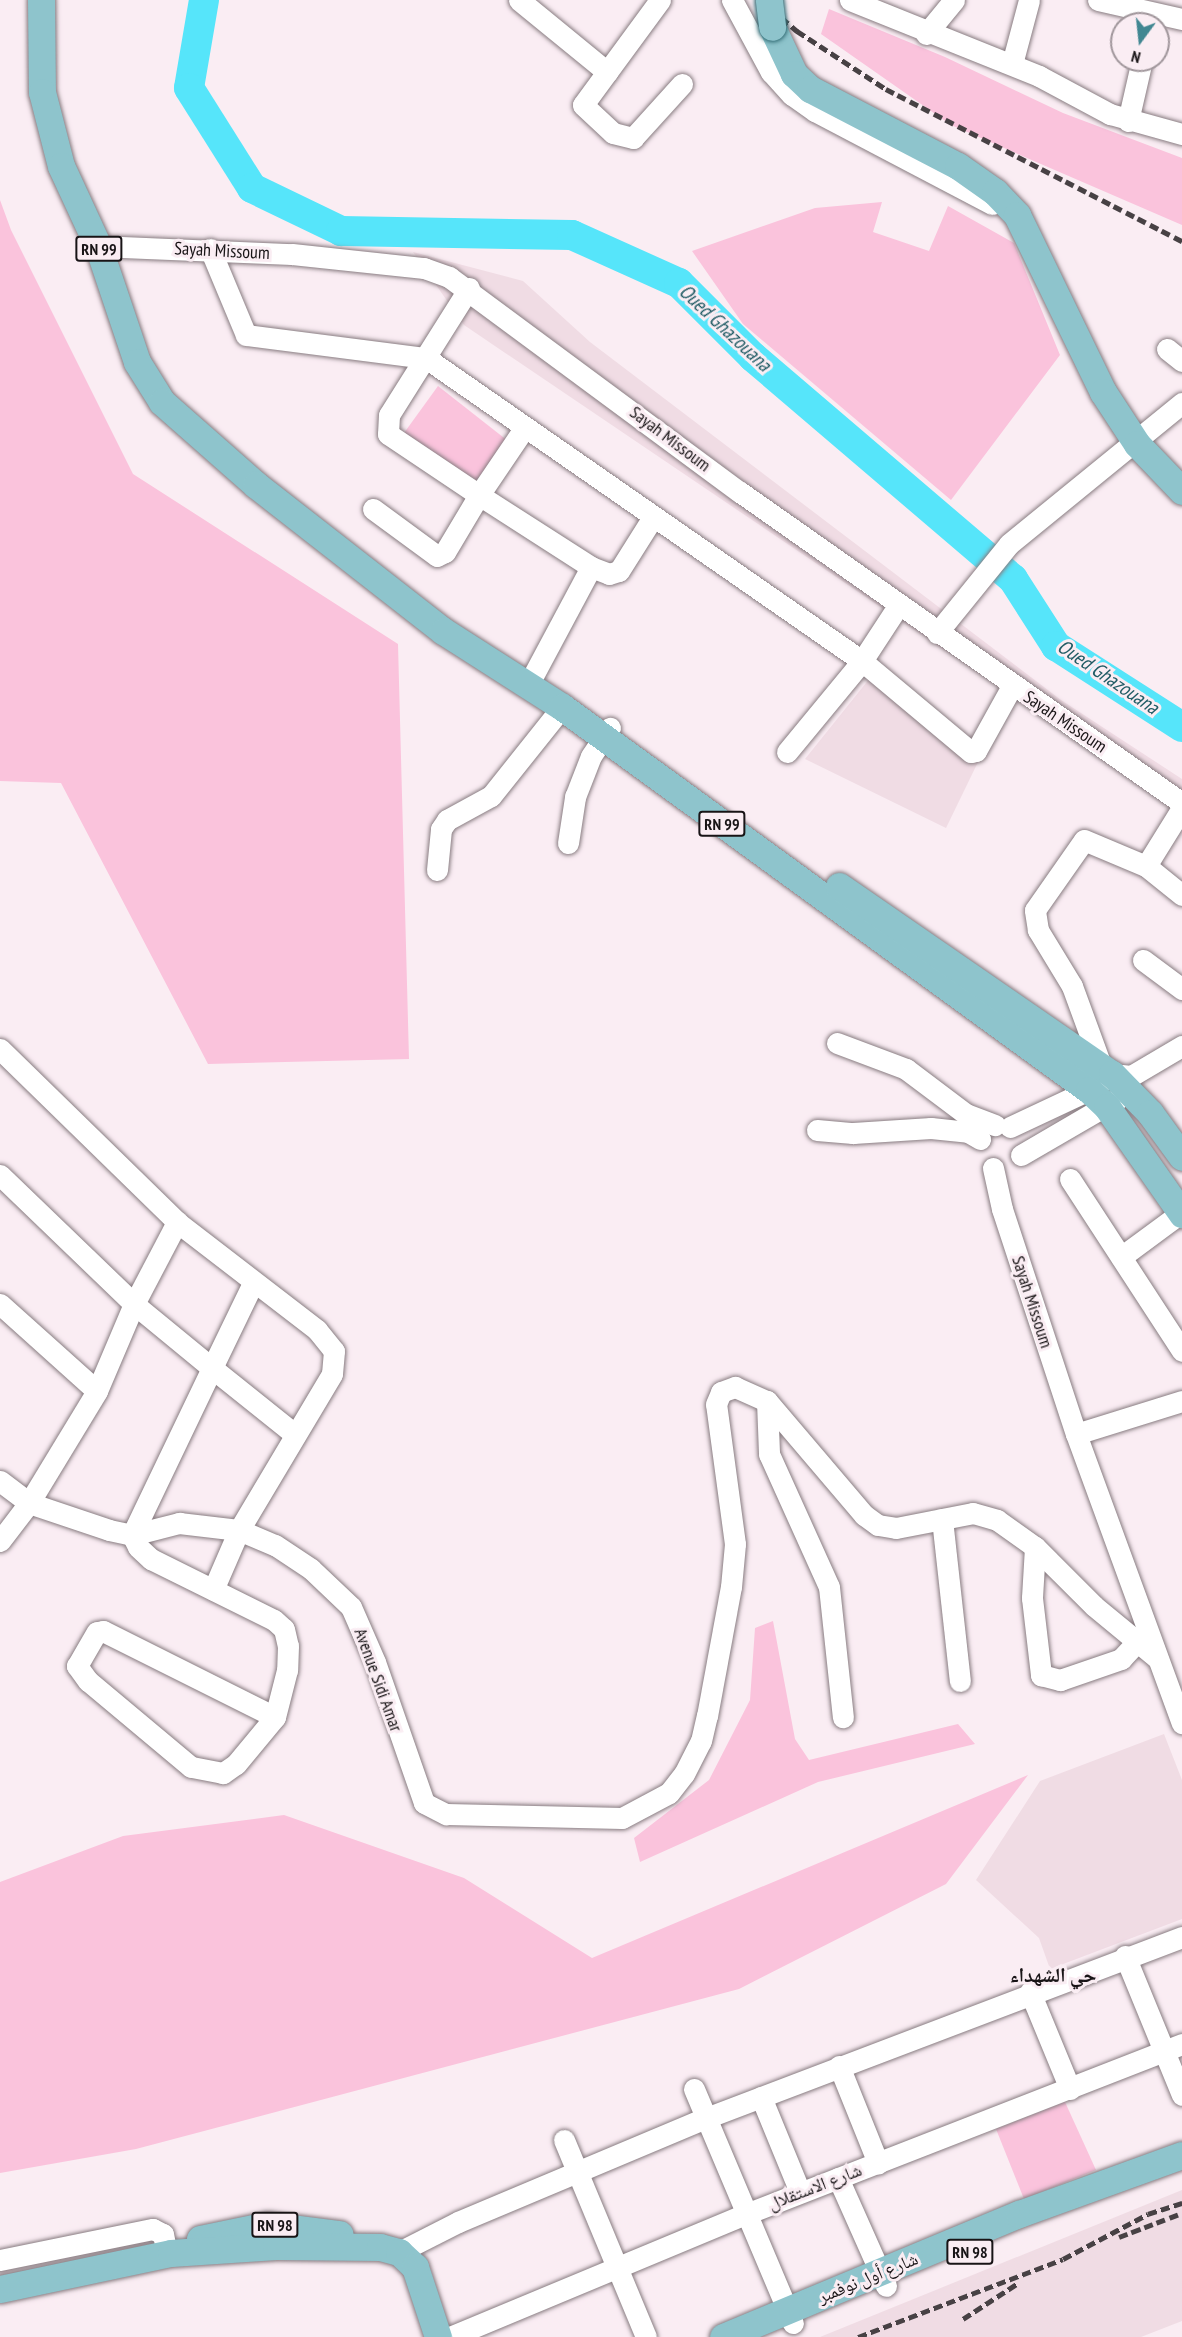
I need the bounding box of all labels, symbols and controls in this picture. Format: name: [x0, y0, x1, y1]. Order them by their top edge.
north arrow: [1110, 12, 1170, 72]
text: N: [1129, 47, 1143, 68]
road number: RN 99: [75, 236, 123, 262]
street label: Sayah Missoum: [174, 238, 270, 264]
water label: Oued Ghazouana: [674, 279, 776, 377]
street label: Sayah Missoum: [625, 402, 715, 476]
water label: Oued Ghazouana: [1053, 634, 1163, 720]
street label: Sayah Missoum: [1019, 686, 1111, 758]
road number: RN 99: [698, 811, 746, 837]
street label: Sayah Missoum: [1007, 1253, 1057, 1351]
street label: Avenue Sidi Amar: [349, 1625, 407, 1735]
district label: حي الشهداء: [1009, 1963, 1097, 1987]
street label: شارع الاستقلال: [765, 2159, 865, 2215]
road number: RN 98: [251, 2212, 299, 2238]
road number: RN 98: [946, 2239, 994, 2265]
street label: شارع أول نوفمبر: [815, 2248, 921, 2308]

